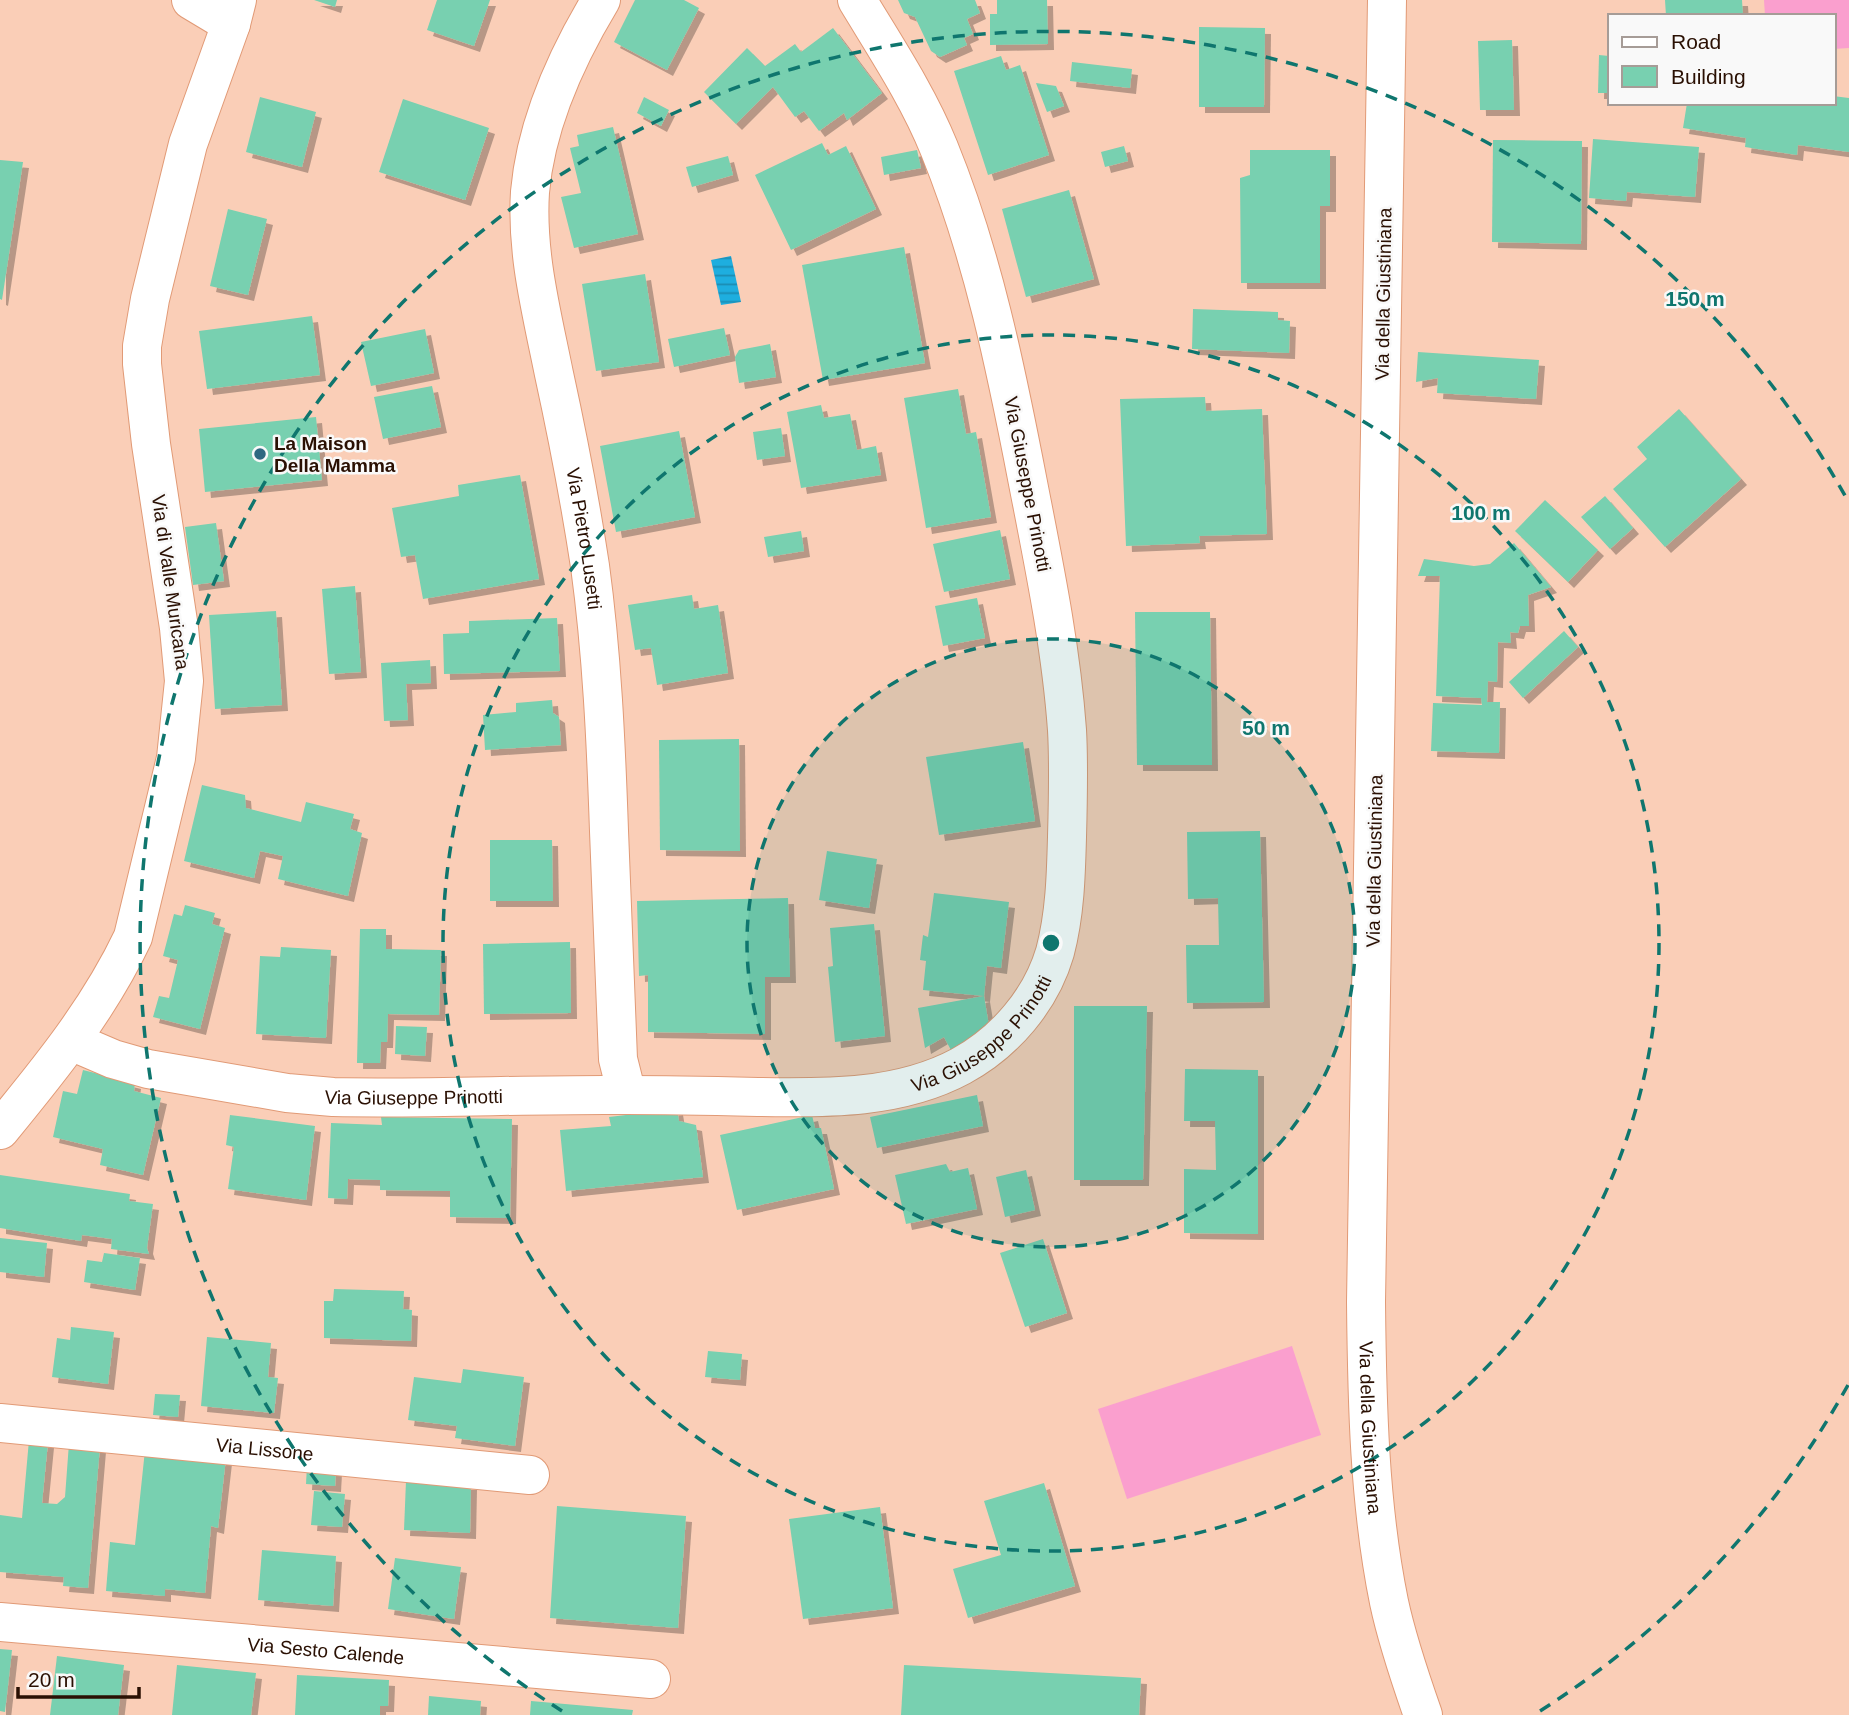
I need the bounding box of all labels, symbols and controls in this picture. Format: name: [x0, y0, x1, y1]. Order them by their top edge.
legend: [1608, 14, 1835, 105]
text: Road: [1671, 30, 1721, 53]
text: Building: [1671, 65, 1746, 88]
street label: Via della Giustiniana: [1371, 207, 1396, 381]
text: 150 m: [1665, 287, 1725, 310]
street label: Via Giuseppe Prinotti: [1000, 395, 1055, 574]
place label: La Maison Della Mamma: [274, 433, 396, 476]
marker: La Maison Della Mamma: [252, 446, 268, 462]
street label: Via Pietro Lusetti: [562, 466, 605, 611]
street label: Via di Valle Muricana: [148, 493, 193, 671]
text: 100 m: [1451, 501, 1511, 524]
text: 50 m: [1242, 716, 1290, 739]
street label: Via della Giustiniana: [1362, 774, 1387, 948]
centre of rings: [1039, 931, 1063, 955]
street label: Via Giuseppe Prinotti: [909, 972, 1056, 1096]
street label: Via Giuseppe Prinotti: [324, 1086, 503, 1108]
street label: Via della Giustiniana: [1355, 1341, 1386, 1516]
street label: Via Lissone: [215, 1434, 314, 1465]
street label: Via Sesto Calende: [246, 1634, 405, 1668]
scale bar: [18, 1656, 138, 1700]
text: 20 m: [28, 1668, 75, 1691]

